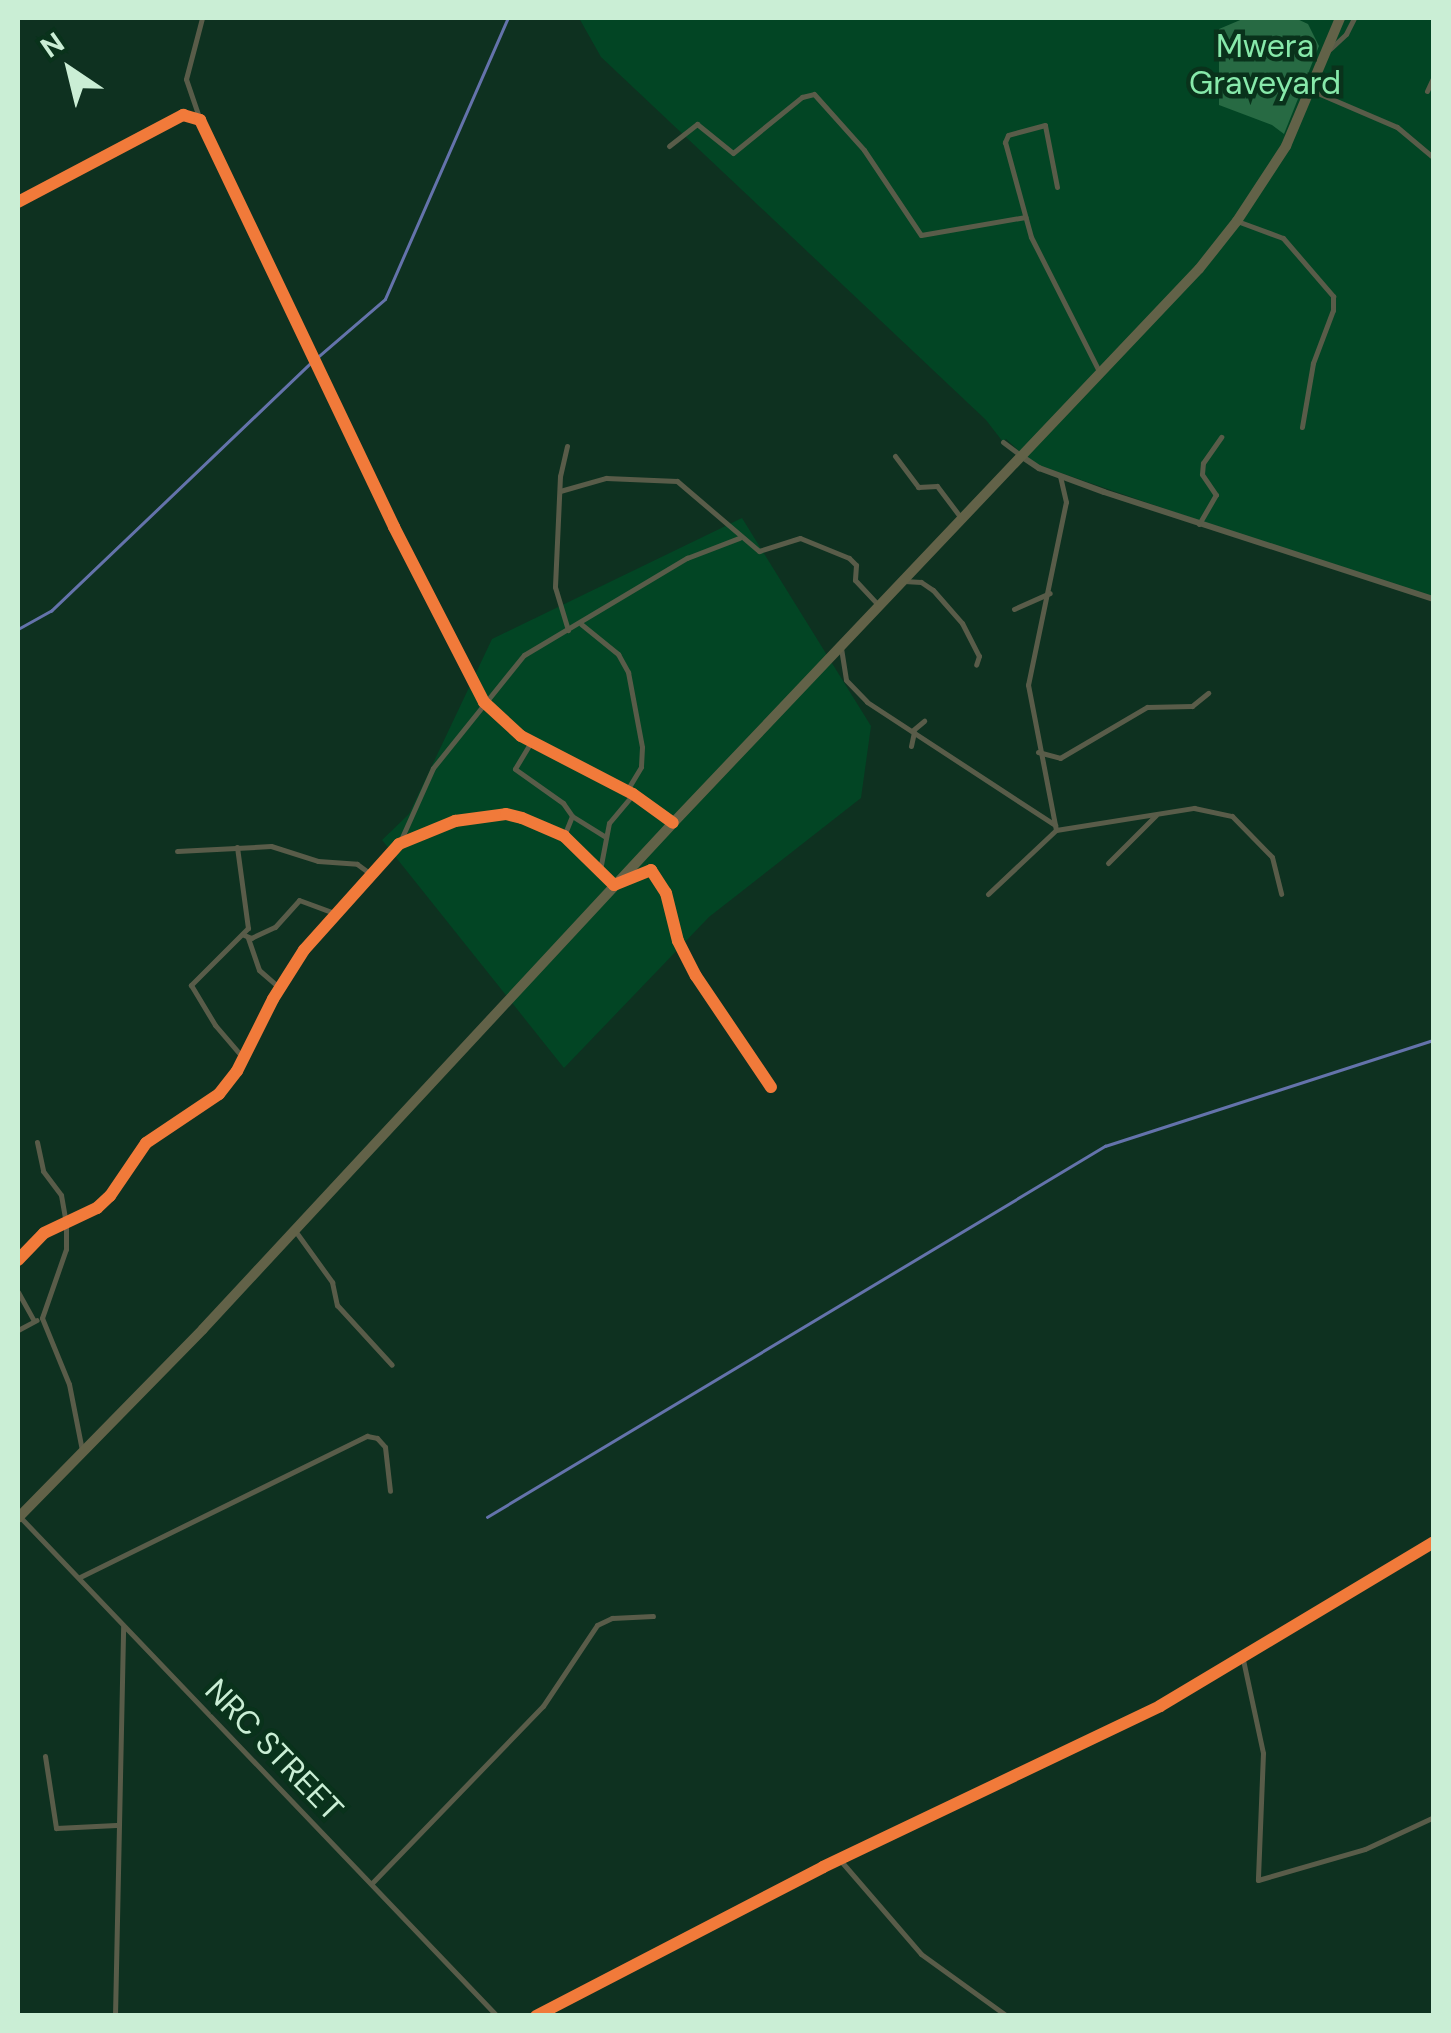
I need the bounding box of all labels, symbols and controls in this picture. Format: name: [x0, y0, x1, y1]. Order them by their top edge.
north arrow: [20, 20, 120, 120]
text: N: [34, 24, 71, 66]
park label: Mwera Graveyard: [1189, 28, 1341, 103]
street label: NRC STREET: [197, 1671, 351, 1829]

